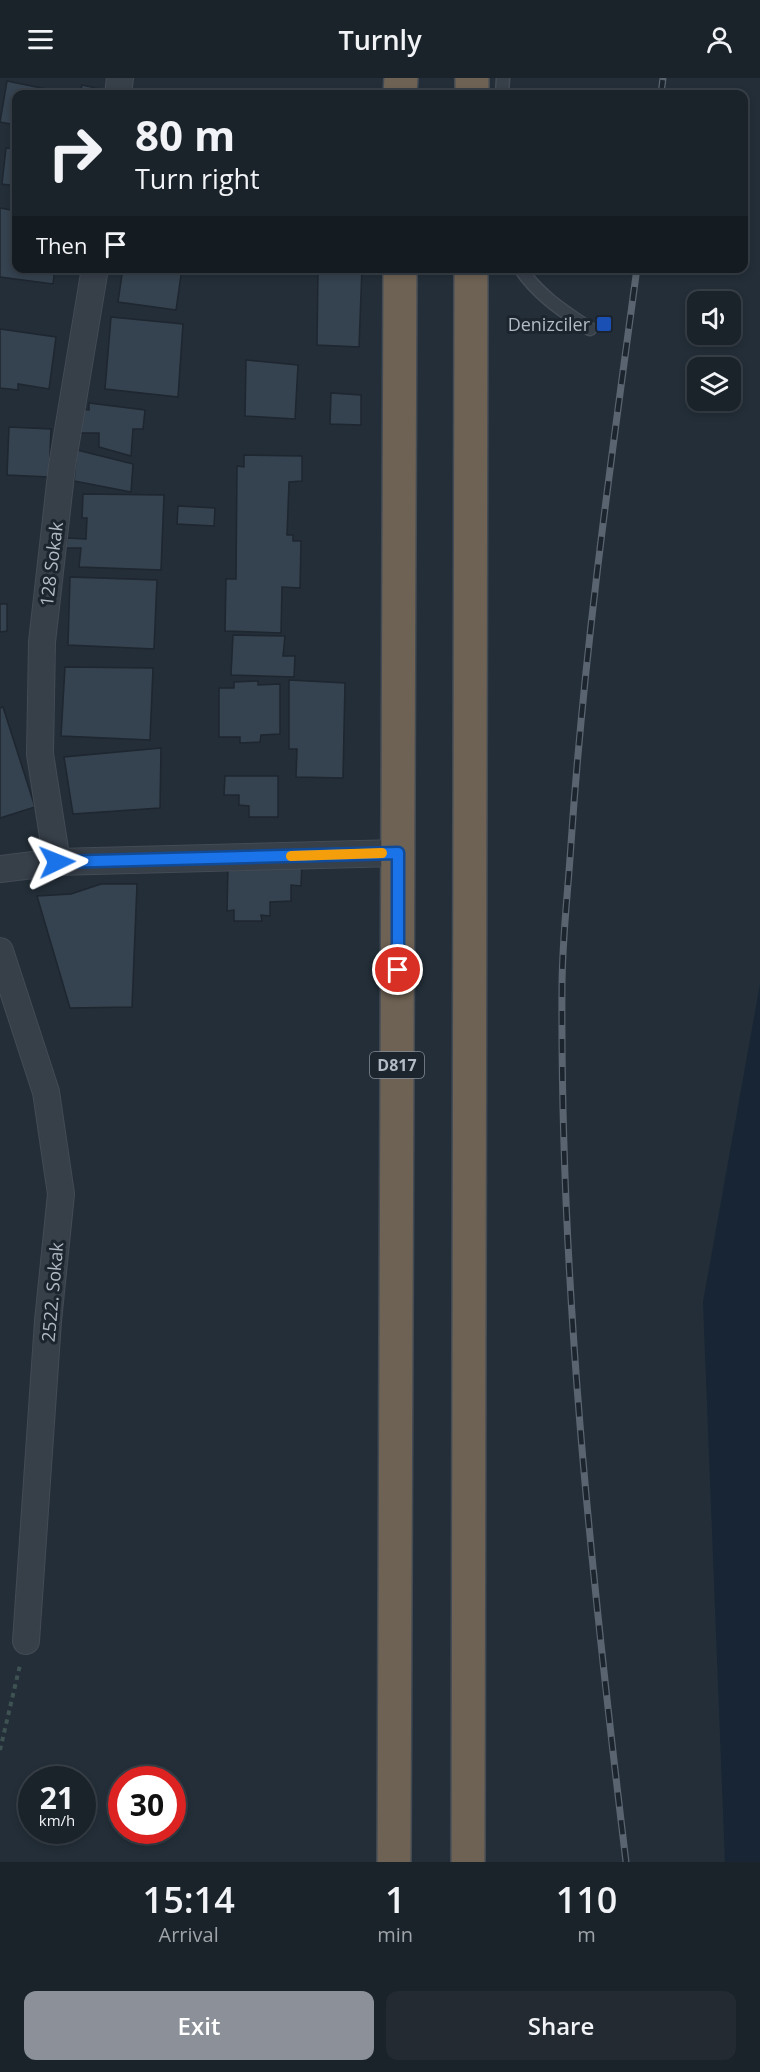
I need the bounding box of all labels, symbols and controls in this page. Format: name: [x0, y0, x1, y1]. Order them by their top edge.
text: Turnly: [338, 21, 422, 58]
icon: menu: [24, 23, 57, 56]
icon: person: [703, 23, 736, 56]
text: 80 m: [135, 106, 235, 163]
icon: right: [36, 114, 114, 192]
text: Turn right: [135, 160, 260, 197]
icon: arrive: [99, 228, 132, 261]
text: Then: [36, 230, 87, 260]
map controls: [687, 291, 741, 411]
button: sound: [687, 291, 741, 345]
place label: Denizciler: [508, 312, 591, 336]
marker: Denizciler: [595, 315, 613, 333]
button: layers: [687, 357, 741, 411]
street label: 128 Sokak: [34, 520, 68, 608]
position arrow: [25, 830, 89, 894]
pin: [372, 944, 423, 995]
icon: arrive: [381, 953, 414, 986]
road number: D817: [370, 1052, 424, 1078]
street label: 2522. Sokak: [36, 1241, 68, 1343]
speed limit sign: 30: [108, 1766, 186, 1844]
text: 21: [40, 1777, 74, 1818]
text: km/h: [39, 1810, 75, 1830]
text: 15:14: [143, 1875, 235, 1924]
text: 1: [385, 1875, 406, 1924]
text: 110: [556, 1875, 617, 1924]
text: Arrival: [159, 1921, 219, 1948]
text: min: [377, 1921, 413, 1948]
text: m: [577, 1921, 596, 1948]
button: Exit: [24, 1991, 374, 2060]
button: Share: [386, 1991, 736, 2060]

